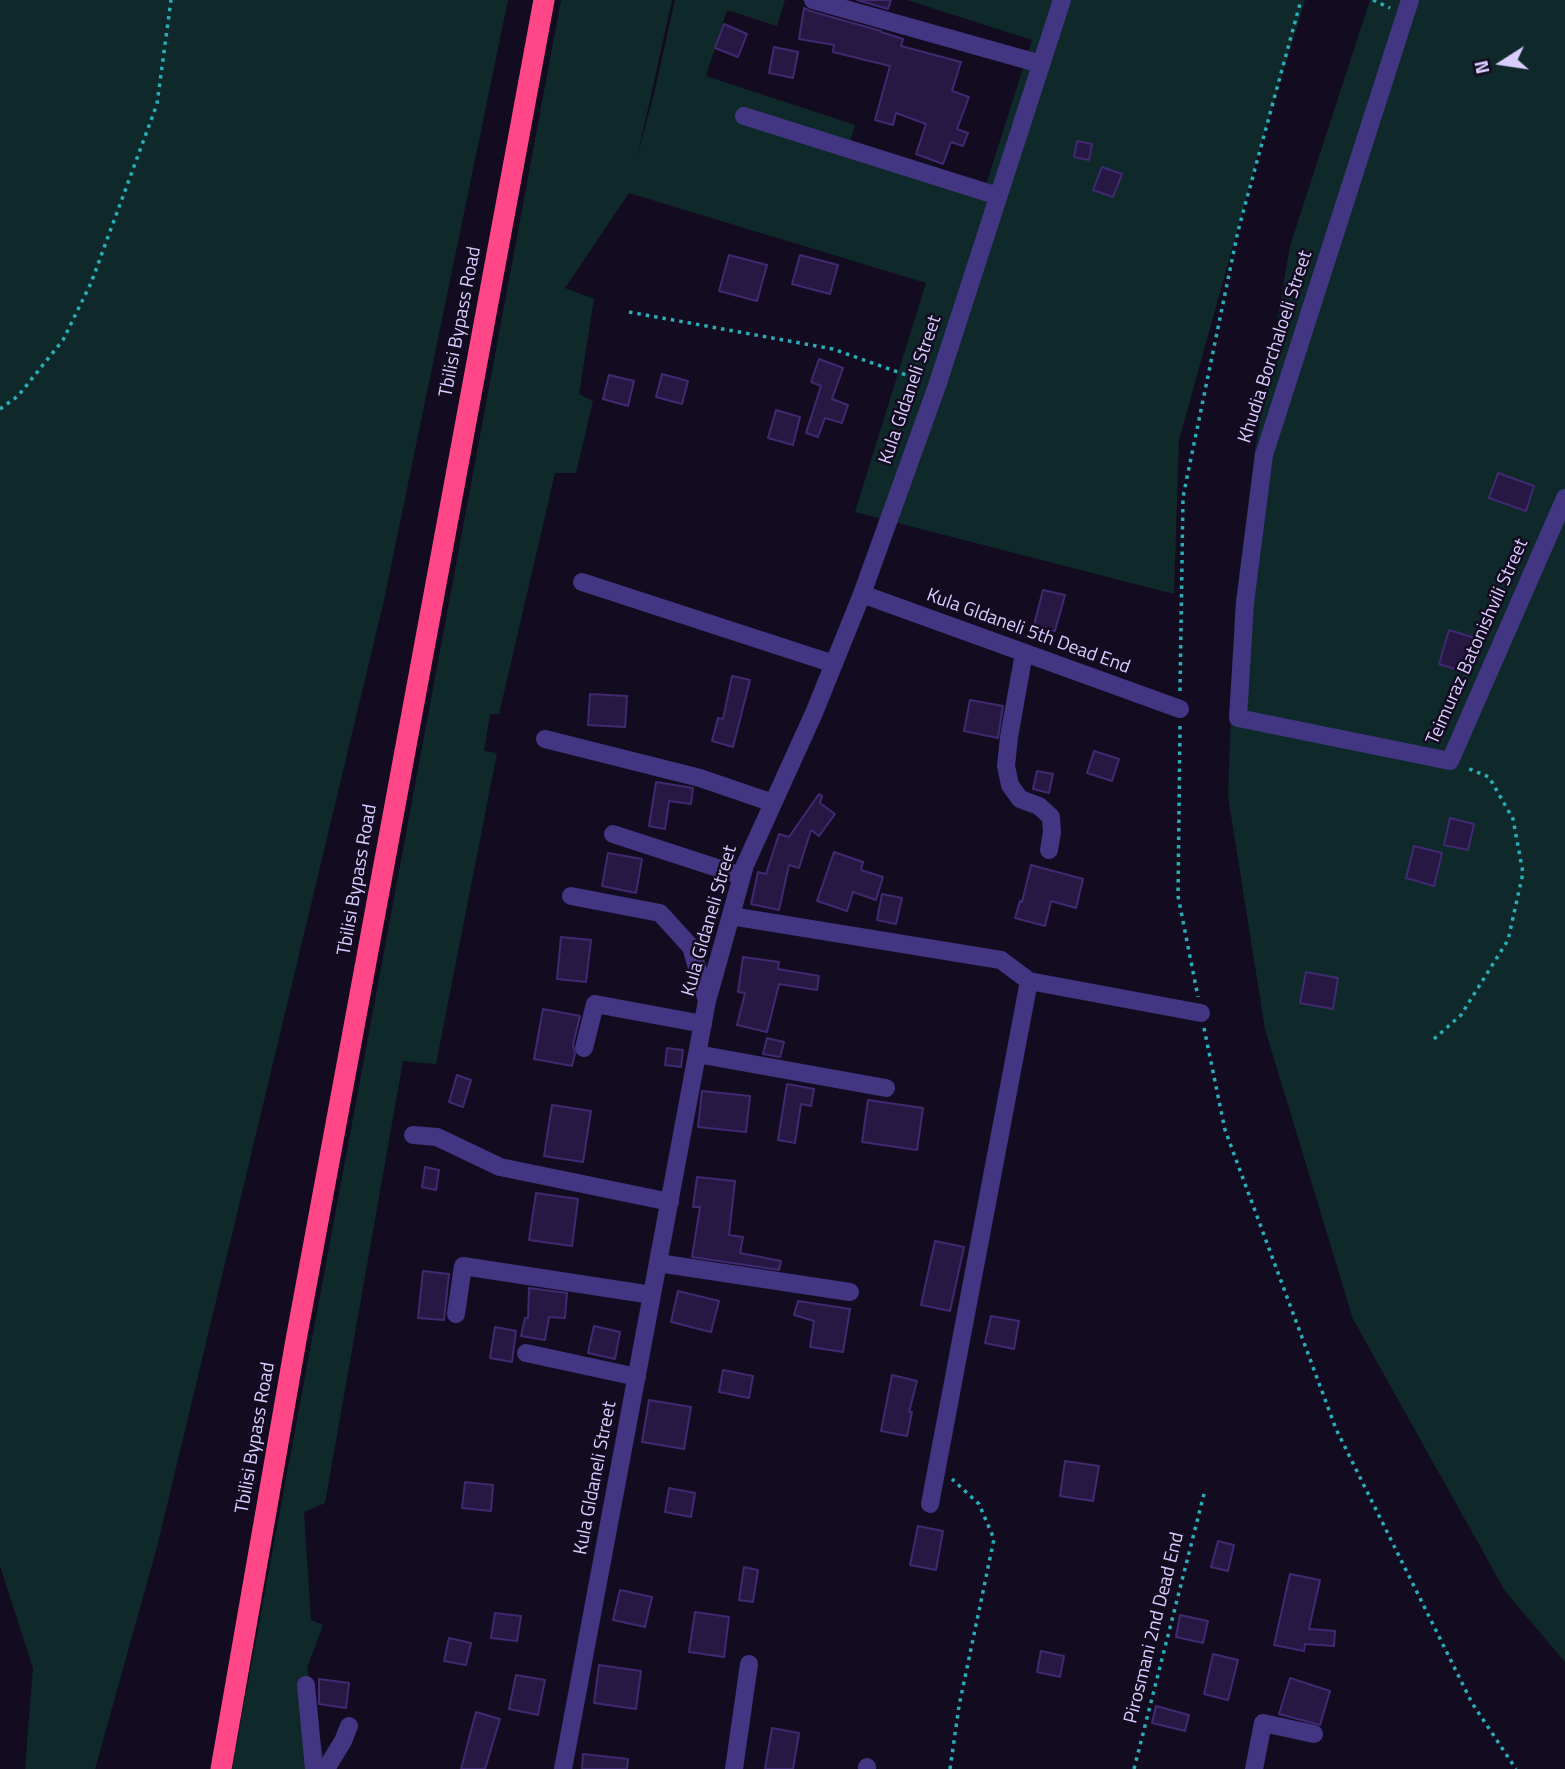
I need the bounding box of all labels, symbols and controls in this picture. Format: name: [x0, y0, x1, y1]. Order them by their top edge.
north arrow: [1467, 28, 1537, 98]
text: N: [1465, 58, 1497, 77]
street label: Tbilisi Bypass Road: [435, 245, 487, 399]
street label: Khudia Borchaloeli Street: [1234, 248, 1318, 446]
street label: Kula Gldaneli Street: [875, 313, 947, 467]
street label: Teimuraz Batonishvili Street: [1422, 535, 1534, 749]
street label: Kula Gldaneli 5th Dead End: [923, 585, 1133, 679]
street label: Tbilisi Bypass Road: [333, 803, 383, 957]
street label: Kula Gldaneli Street: [678, 843, 742, 999]
street label: Tbilisi Bypass Road: [231, 1361, 281, 1515]
street label: Kula Gldaneli Street: [570, 1399, 622, 1557]
street label: Pirosmani 2nd Dead End: [1120, 1530, 1190, 1726]

